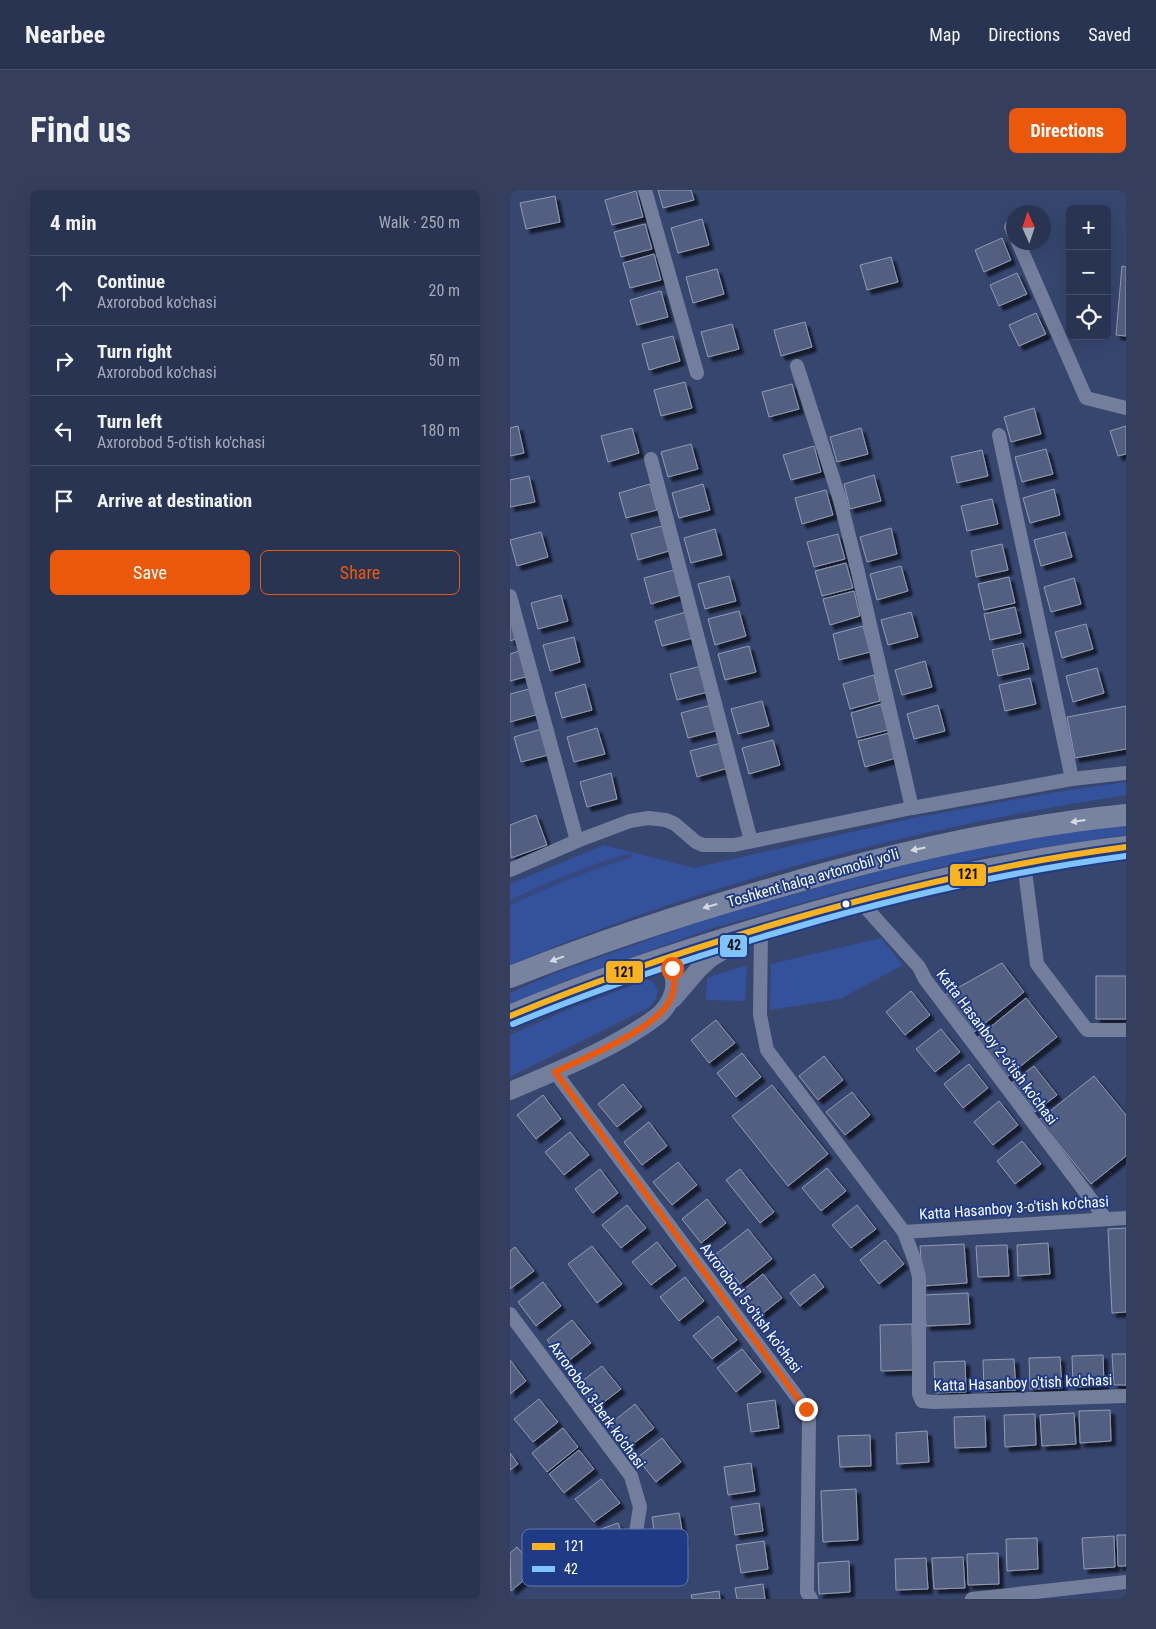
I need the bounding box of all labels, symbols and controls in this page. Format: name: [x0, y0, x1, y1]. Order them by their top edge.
text: Nearbee: [25, 21, 105, 49]
text: Map: [929, 24, 960, 45]
text: Directions: [988, 24, 1060, 45]
text: Saved: [1088, 24, 1131, 45]
button: Directions: [1009, 108, 1126, 153]
text: Find us: [30, 110, 131, 151]
north arrow: [1006, 205, 1051, 250]
map controls: [1066, 205, 1111, 340]
button: +: [1066, 205, 1111, 250]
text: 4 min: [50, 211, 97, 235]
text: Walk · 250 m: [379, 213, 460, 232]
button: −: [1066, 250, 1111, 295]
text: Continue: [97, 270, 165, 293]
icon: ahead: [50, 277, 78, 305]
text: 20 m: [428, 281, 460, 300]
text: Axrorobod ko'chasi: [97, 293, 217, 312]
button: locate: [1066, 295, 1111, 340]
text: Turn right: [97, 340, 172, 363]
icon: right: [50, 347, 78, 375]
text: 50 m: [428, 351, 460, 370]
text: Axrorobod ko'chasi: [97, 363, 217, 382]
text: Turn left: [97, 410, 162, 433]
icon: left: [50, 417, 78, 445]
text: 180 m: [421, 421, 460, 440]
text: Axrorobod 5-o'tish ko'chasi: [97, 433, 265, 452]
icon: arrive: [50, 487, 78, 515]
text: Arrive at destination: [97, 489, 252, 512]
button: Save: [50, 550, 250, 595]
button: Share: [260, 550, 460, 595]
one-way arrow: [1069, 817, 1085, 825]
street label: Toshkent halqa avtomobil yo'li: [725, 845, 901, 911]
one-way arrow: [910, 845, 925, 853]
line badge: 121: [949, 863, 987, 887]
text: 121: [957, 866, 979, 882]
unlabelled marker: [841, 899, 851, 909]
one-way arrow: [703, 903, 718, 911]
line badge: 42: [719, 934, 748, 958]
text: 42: [727, 937, 741, 953]
one-way arrow: [549, 956, 564, 963]
route start: [661, 957, 684, 980]
line badge: 121: [605, 960, 644, 984]
text: 121: [613, 964, 635, 980]
street label: Katta Hasanboy 2-o'tish ko'chasi: [933, 966, 1061, 1128]
street label: Katta Hasanboy 3-o'tish ko'chasi: [919, 1192, 1109, 1224]
street label: Axrorobod 5-o'tish ko'chasi: [696, 1240, 806, 1376]
street label: Axrorobod 3-berk ko'chasi: [545, 1338, 649, 1472]
street label: Katta Hasanboy o'tish ko'chasi: [933, 1371, 1113, 1395]
route end: [795, 1398, 818, 1421]
legend: [522, 1529, 688, 1586]
text: 121: [564, 1538, 585, 1554]
text: 42: [564, 1561, 578, 1577]

